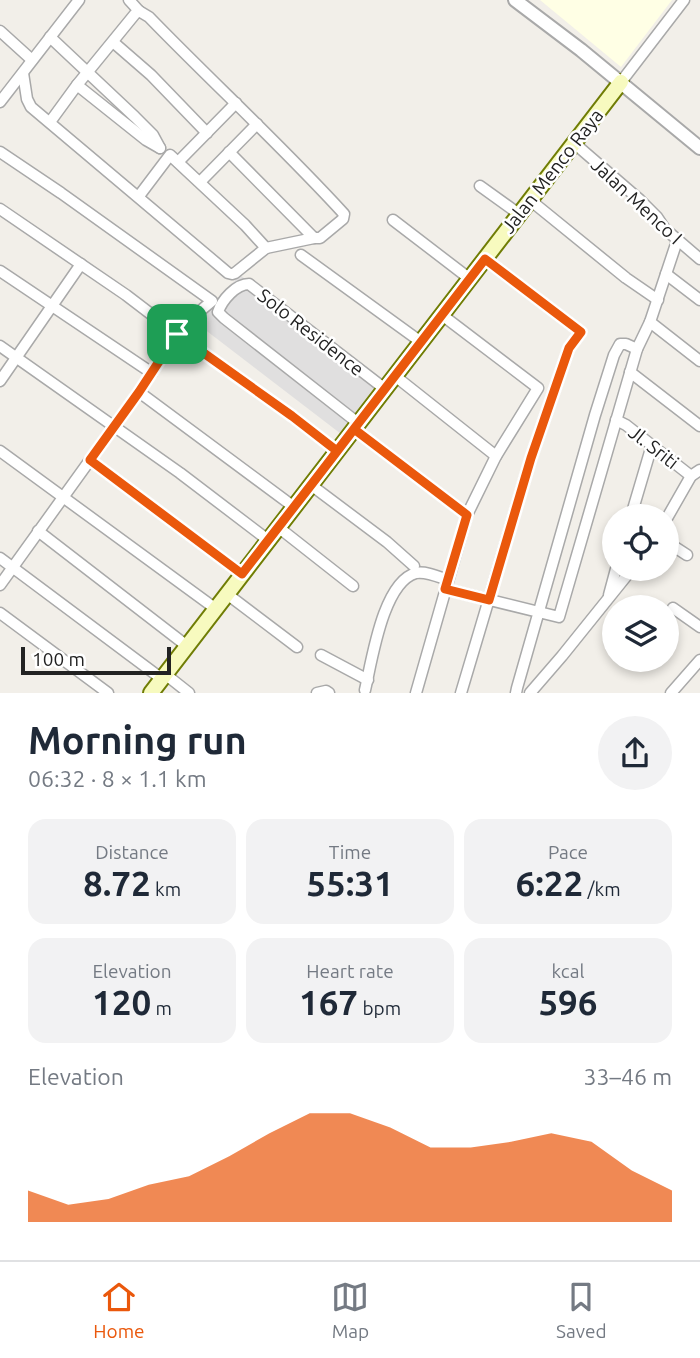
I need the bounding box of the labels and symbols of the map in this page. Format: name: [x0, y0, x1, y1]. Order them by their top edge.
street label: Jalan Menco Raya: [497, 104, 607, 238]
street label: Jalan Menco I: [587, 153, 687, 249]
street label: Solo Residence: [254, 284, 368, 380]
pin: [147, 304, 207, 364]
street label: Jl. Sriti: [625, 421, 683, 473]
scale bar: [21, 644, 172, 676]

